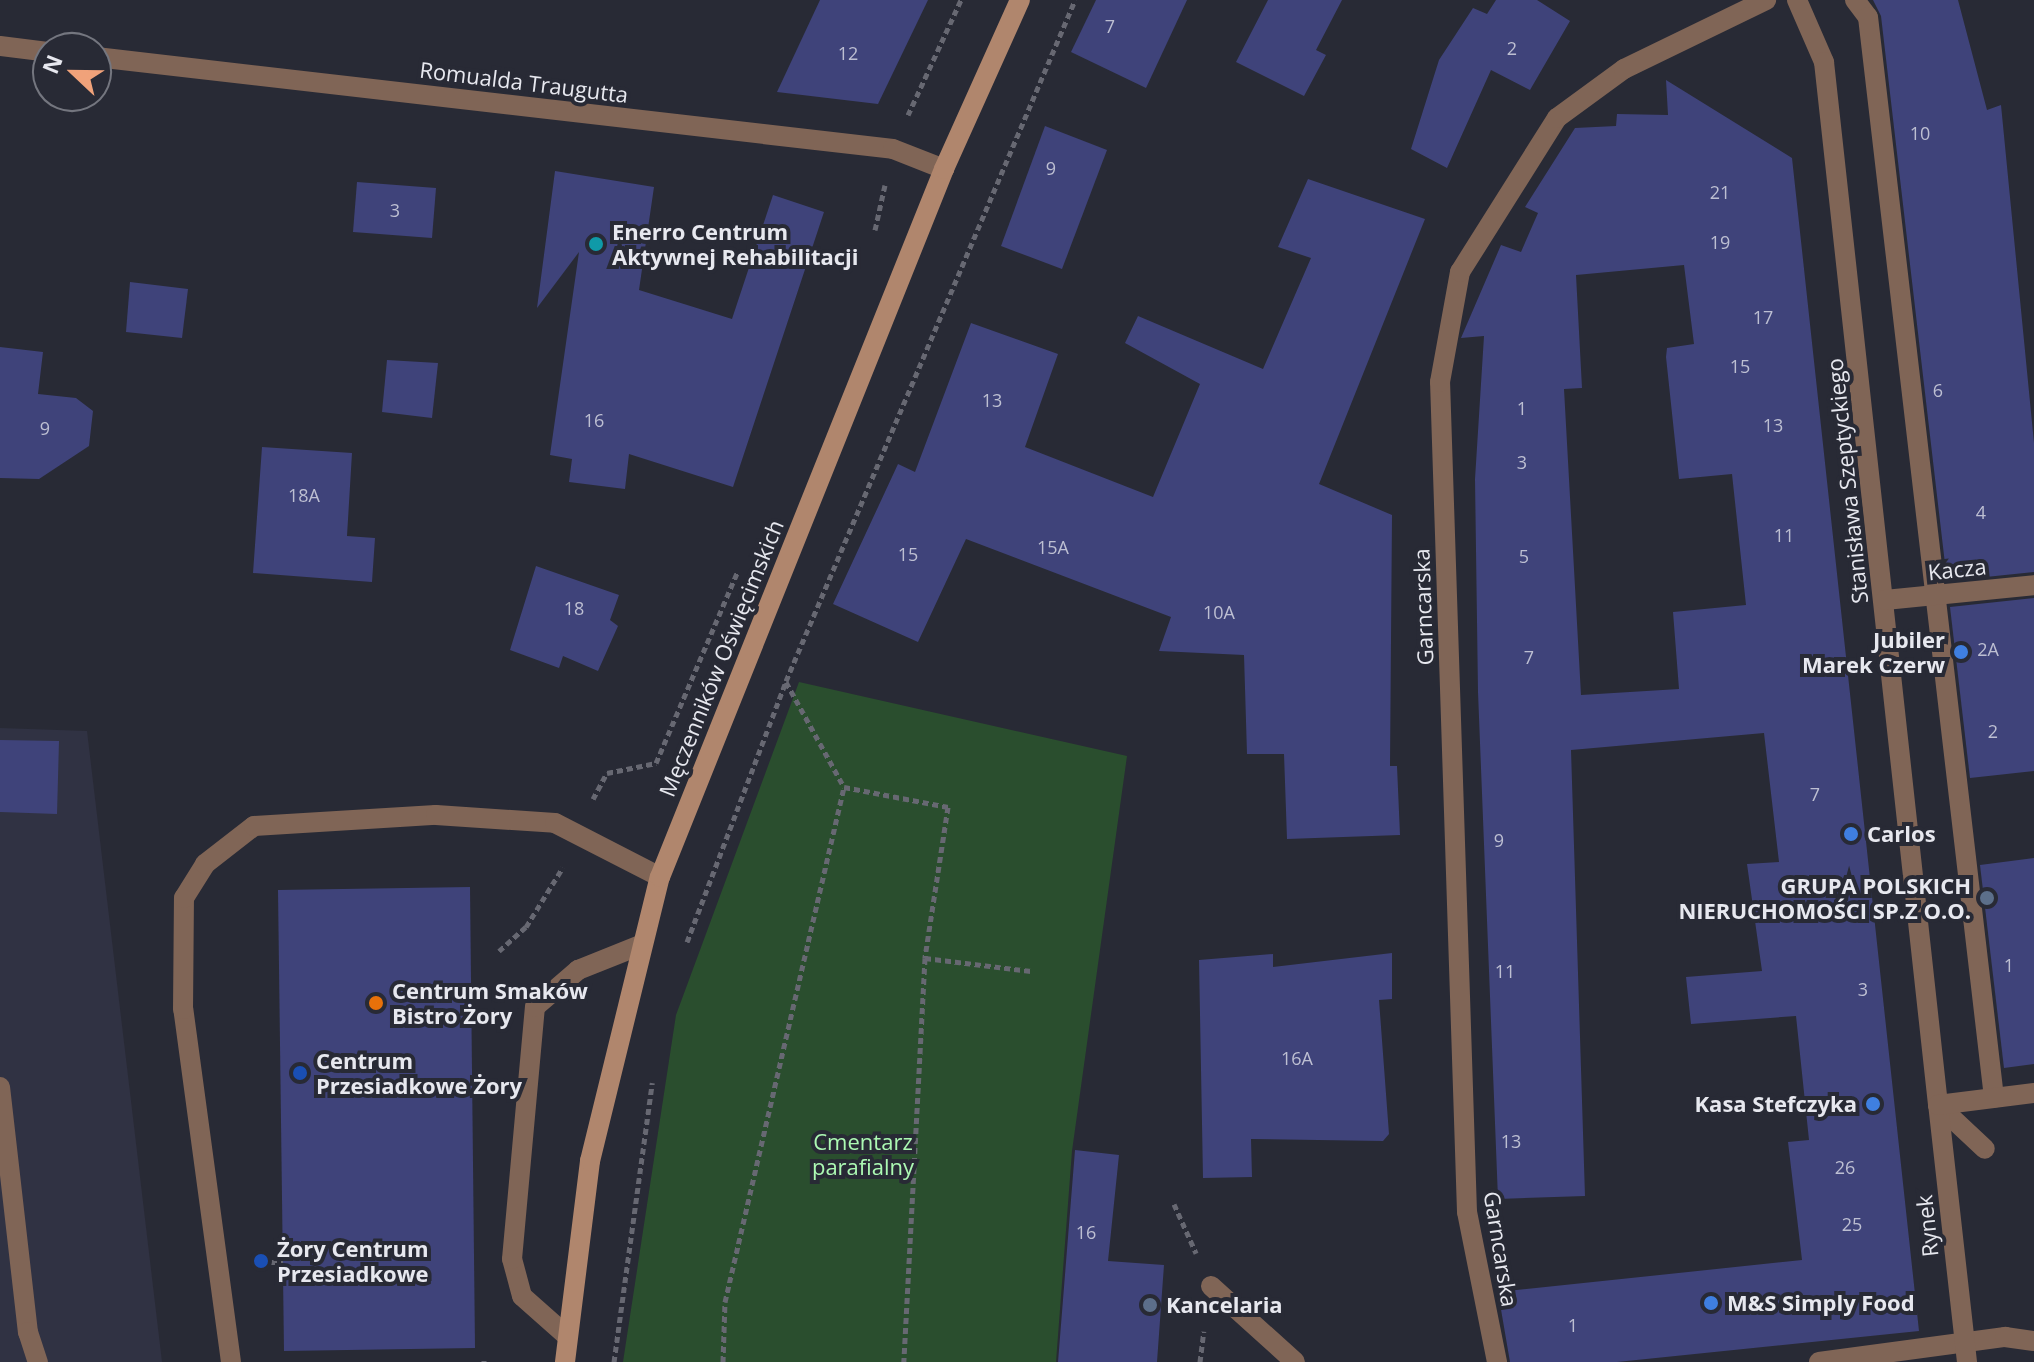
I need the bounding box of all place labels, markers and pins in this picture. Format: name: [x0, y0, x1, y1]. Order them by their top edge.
place label: Enerro Centrum Aktywnej Rehabilitacji: [612, 218, 859, 270]
marker: Enerro Centrum Aktywnej Rehabilitacji: [587, 235, 605, 253]
place label: Jubiler Marek Czerw: [1802, 626, 1945, 678]
marker: Jubiler Marek Czerw: [1952, 643, 1970, 661]
place label: Carlos: [1867, 821, 1936, 847]
marker: Carlos: [1842, 825, 1860, 843]
place label: GRUPA POLSKICH NIERUCHOMOŚCI SP.Z O.O.: [1678, 872, 1971, 924]
marker: GRUPA POLSKICH NIERUCHOMOŚCI SP.Z O.O.: [1978, 889, 1996, 907]
place label: Centrum Smaków Bistro Żory: [392, 977, 588, 1028]
marker: Centrum Smaków Bistro Żory: [367, 994, 385, 1012]
place label: Centrum Przesiadkowe Żory: [316, 1047, 522, 1098]
marker: Centrum Przesiadkowe Żory: [291, 1064, 309, 1082]
place label: Kasa Stefczyka: [1694, 1091, 1857, 1117]
marker: Kasa Stefczyka: [1864, 1095, 1882, 1113]
place label: Żory Centrum Przesiadkowe: [277, 1235, 429, 1286]
marker: Żory Centrum Przesiadkowe: [252, 1252, 270, 1270]
place label: M&S Simply Food: [1727, 1290, 1915, 1316]
place label: Kancelaria: [1166, 1292, 1283, 1318]
marker: M&S Simply Food: [1702, 1294, 1720, 1312]
marker: Kancelaria: [1141, 1296, 1159, 1314]

